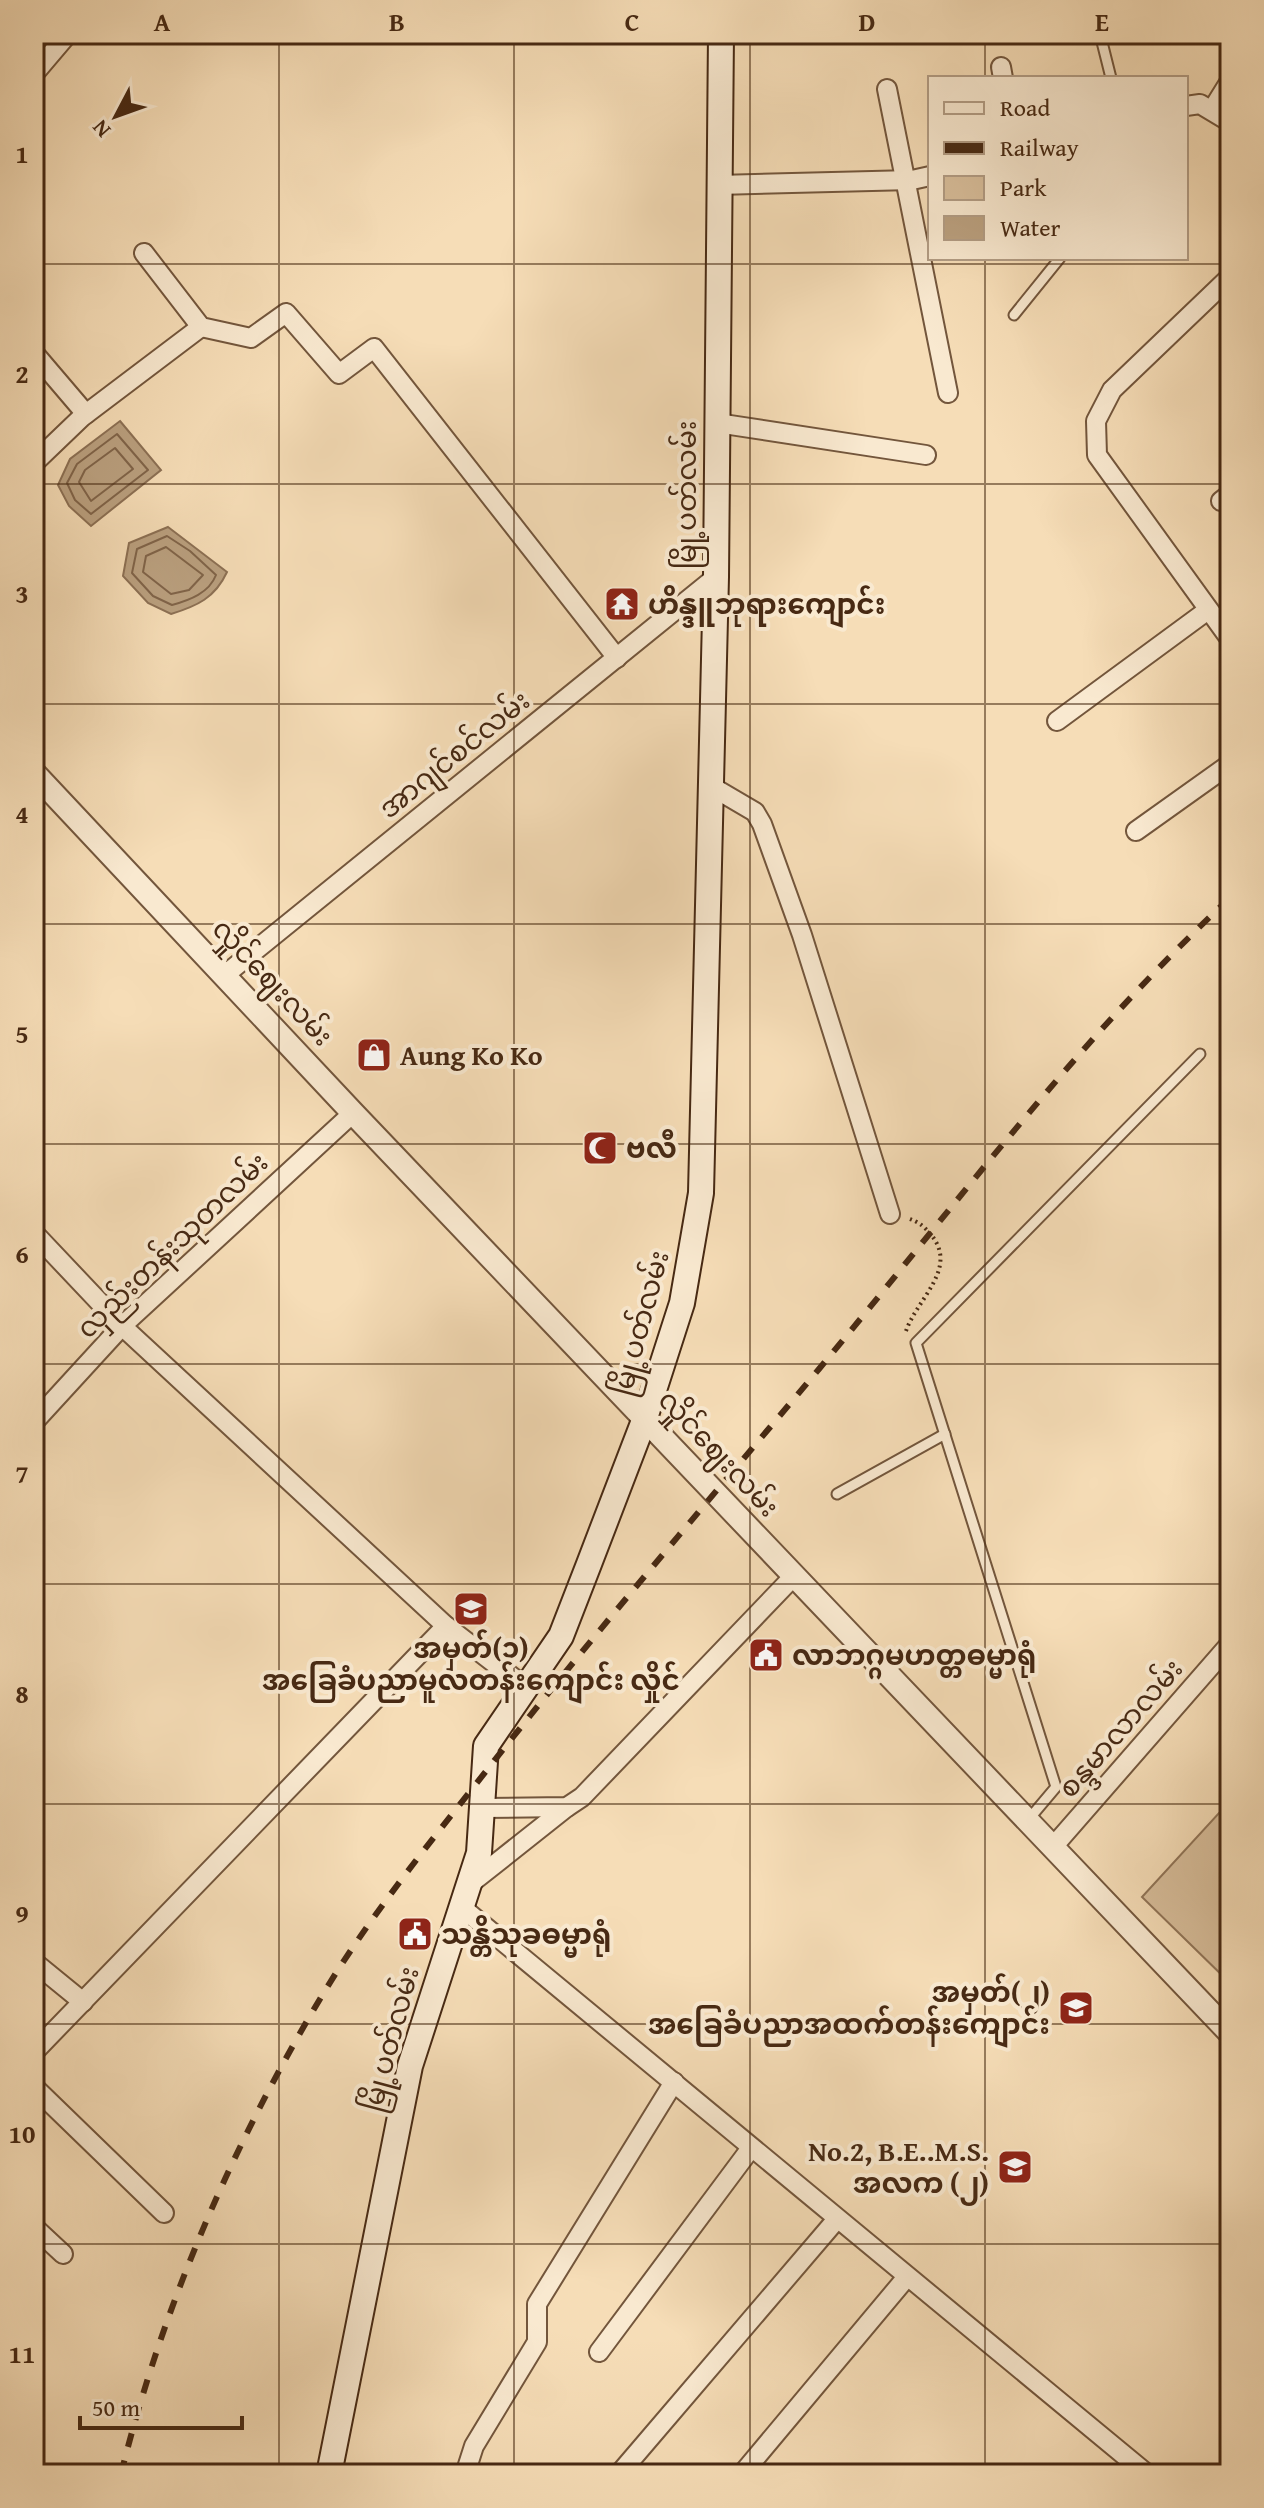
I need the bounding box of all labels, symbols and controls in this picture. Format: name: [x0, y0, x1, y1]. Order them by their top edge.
text: A: [154, 2, 171, 41]
text: B: [389, 2, 405, 41]
text: C: [625, 2, 639, 41]
text: D: [859, 2, 875, 41]
text: E: [1095, 2, 1109, 41]
north arrow: [76, 76, 156, 156]
legend: [928, 76, 1188, 260]
text: Road: [1000, 90, 1050, 125]
text: N: [84, 113, 118, 145]
text: Railway: [1000, 130, 1079, 165]
text: 1: [15, 134, 29, 173]
text: Park: [1000, 170, 1047, 205]
text: Water: [1000, 210, 1061, 245]
text: 2: [15, 354, 29, 393]
street label: မြို့ပတ်လမ်း: [665, 420, 709, 570]
text: 3: [15, 574, 29, 613]
place label: ဟိန္ဒူဘုရားကျောင်း: [648, 583, 886, 628]
temple icon: ဟိန္ဒူဘုရားကျောင်း: [603, 585, 641, 623]
street label: အာဂျင်စင်လမ်း: [369, 680, 540, 830]
text: 4: [15, 794, 29, 833]
street label: လှိုင်ဈေးလမ်း: [201, 909, 343, 1057]
text: 5: [15, 1014, 29, 1053]
place label: Aung Ko Ko: [400, 1034, 543, 1075]
shop icon: Aung Ko Ko: [355, 1036, 393, 1074]
place label: ဗလီ: [626, 1127, 677, 1168]
mosque icon: ဗလီ: [581, 1129, 619, 1167]
street label: လှည်းတန်းသုတလမ်း: [67, 1142, 279, 1349]
text: 6: [15, 1234, 29, 1273]
street label: မြို့ပတ်လမ်း: [600, 1246, 682, 1401]
street label: လှိုင်ဈေးလမ်း: [647, 1380, 789, 1528]
text: 7: [15, 1454, 29, 1493]
school or university icon: အမှတ်(၁) အခြေခံပညာမူလတန်းကျောင်း လှိုင်: [452, 1590, 490, 1628]
place label: အမှတ်(၁) အခြေခံပညာမူလတန်းကျောင်း လှိုင်: [262, 1627, 680, 1704]
place label: လာဘဂ္ဂမဟတ္တဓမ္မာရုံ: [792, 1634, 1037, 1680]
public building icon: လာဘဂ္ဂမဟတ္တဓမ္မာရုံ: [747, 1636, 785, 1674]
street label: စန္ဒမာလာလမ်း: [1048, 1649, 1194, 1809]
text: 8: [15, 1674, 29, 1713]
text: 9: [15, 1894, 29, 1933]
place label: သန္တိသုခဓမ္မာရုံ: [441, 1913, 611, 1958]
public building icon: သန္တိသုခဓမ္မာရုံ: [396, 1915, 434, 1953]
street label: မြို့ပတ်လမ်း: [350, 1962, 432, 2117]
place label: အမှတ်(၂) အခြေခံပညာအထက်တန်းကျောင်း: [648, 1971, 1050, 2048]
school or university icon: အမှတ်(၂) အခြေခံပညာအထက်တန်းကျောင်း: [1057, 1989, 1095, 2027]
text: 10: [9, 2114, 35, 2153]
place label: No.2, B.E..M.S. အလက (၂): [808, 2130, 989, 2206]
school or university icon: No.2, B.E..M.S. အလက (၂): [996, 2148, 1034, 2186]
text: 11: [9, 2334, 35, 2373]
scale bar: [80, 2380, 242, 2430]
text: 50 m: [92, 2390, 140, 2425]

